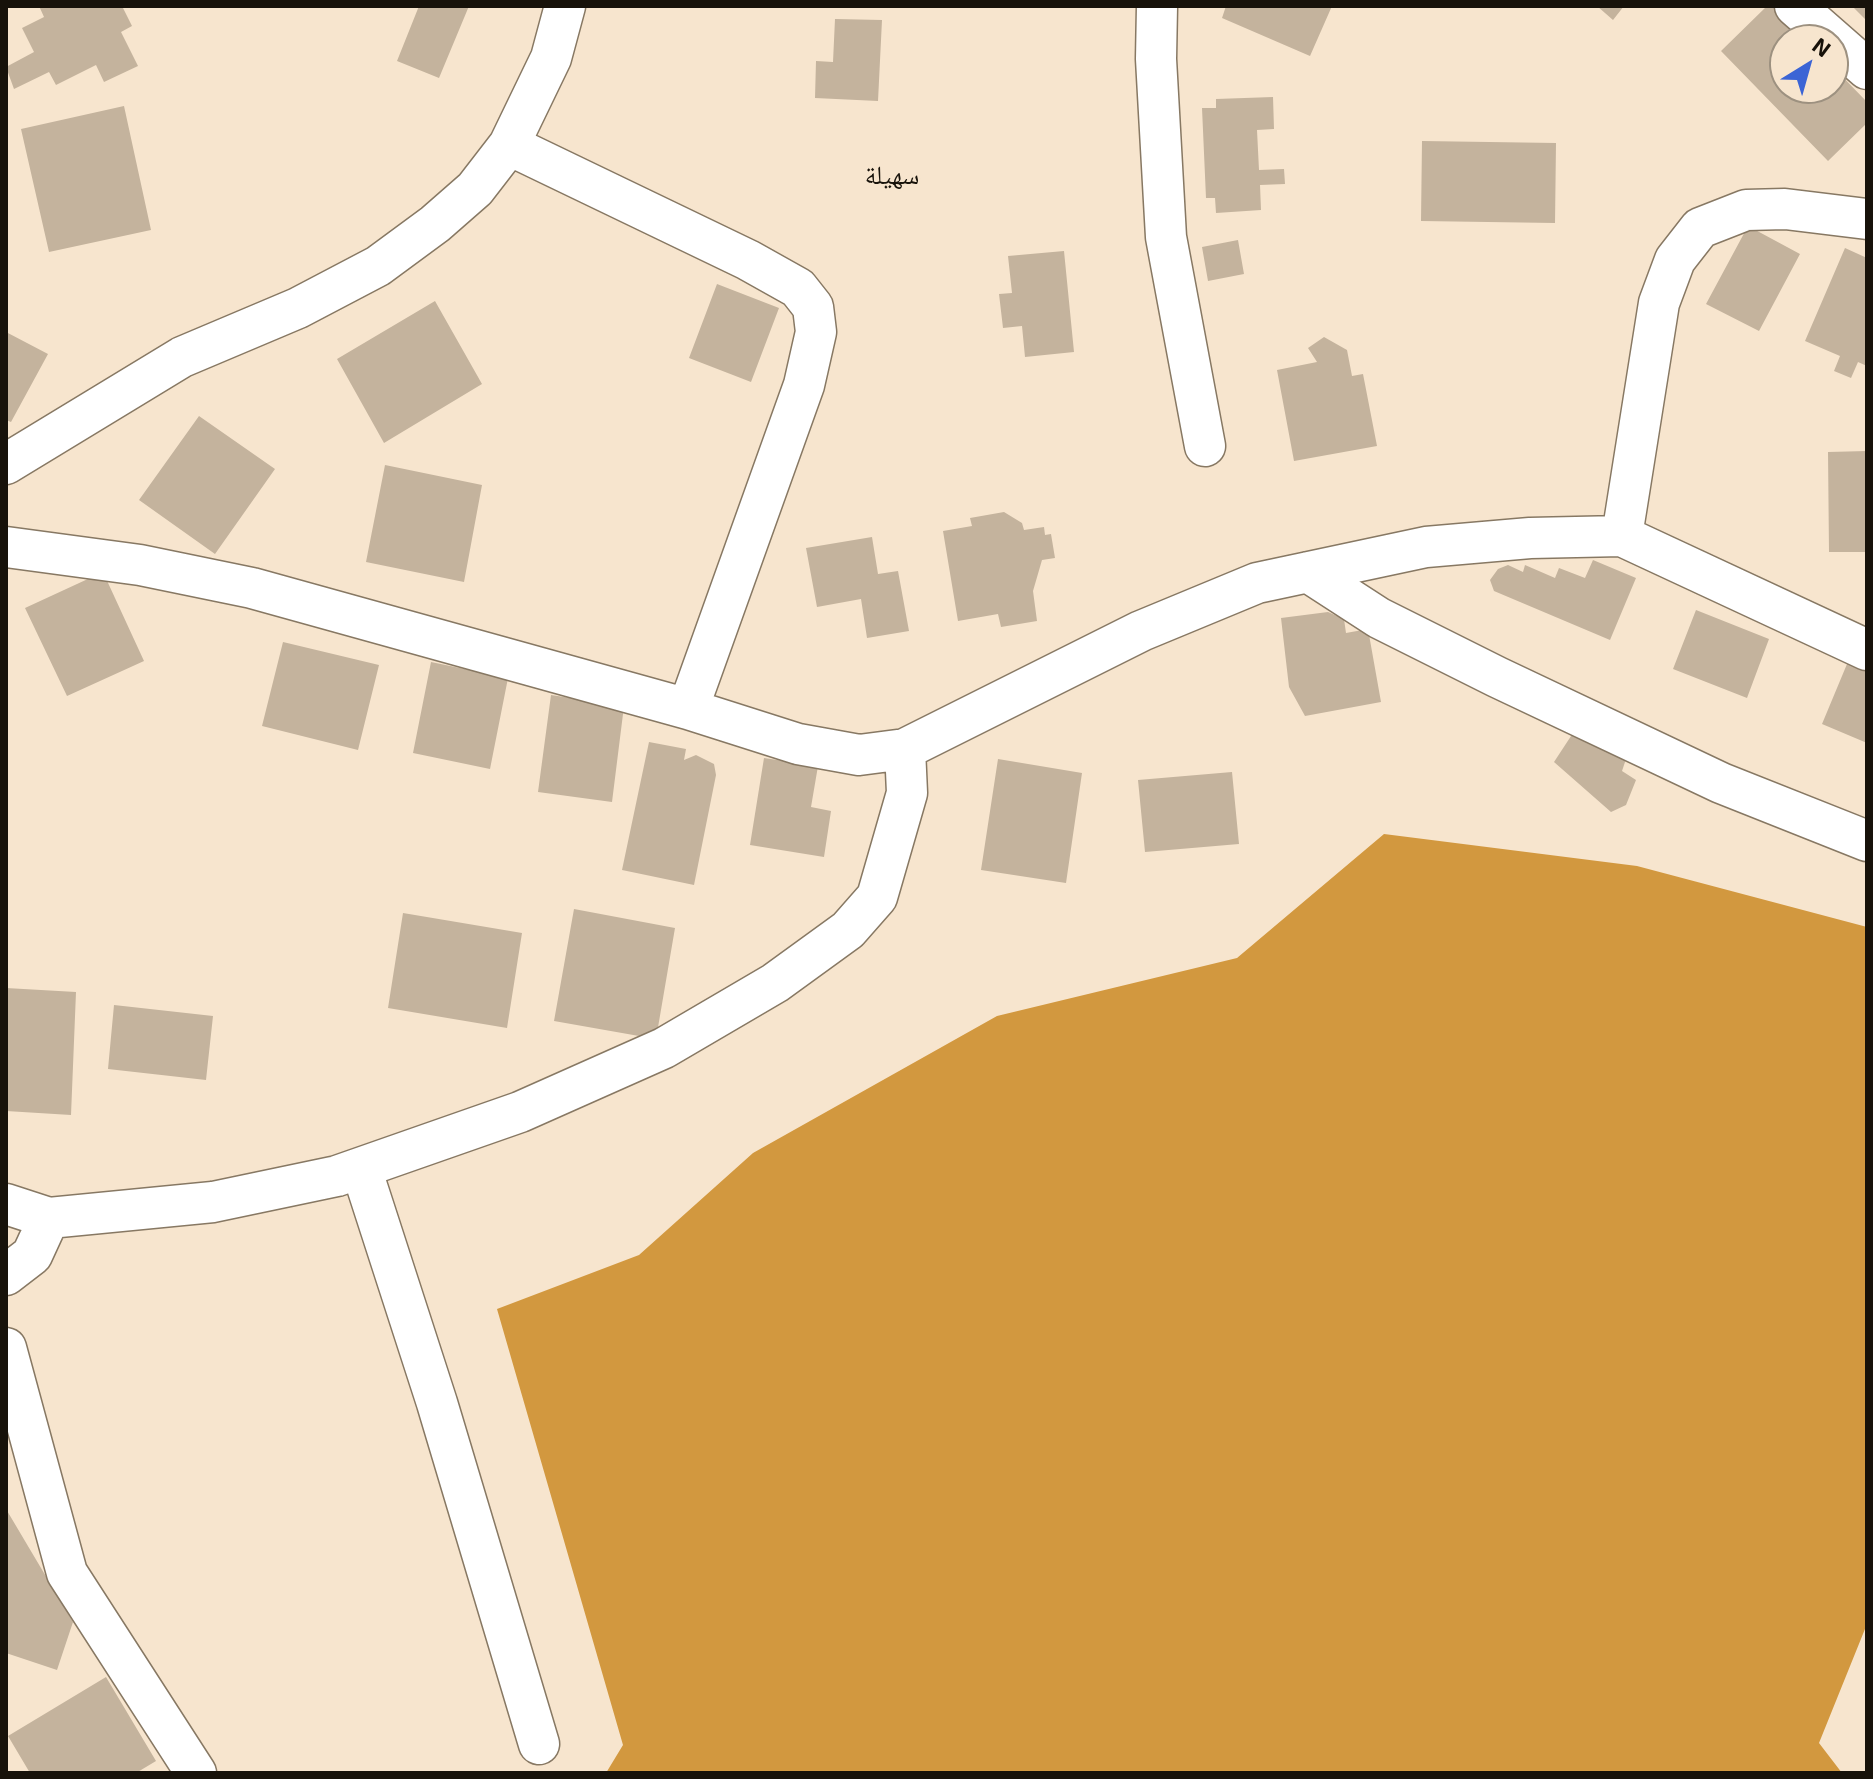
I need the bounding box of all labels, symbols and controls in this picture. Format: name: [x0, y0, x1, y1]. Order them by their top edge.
north arrow: [1769, 24, 1849, 104]
text: N: [1808, 31, 1836, 62]
district label: سهيلة: [865, 159, 919, 191]

